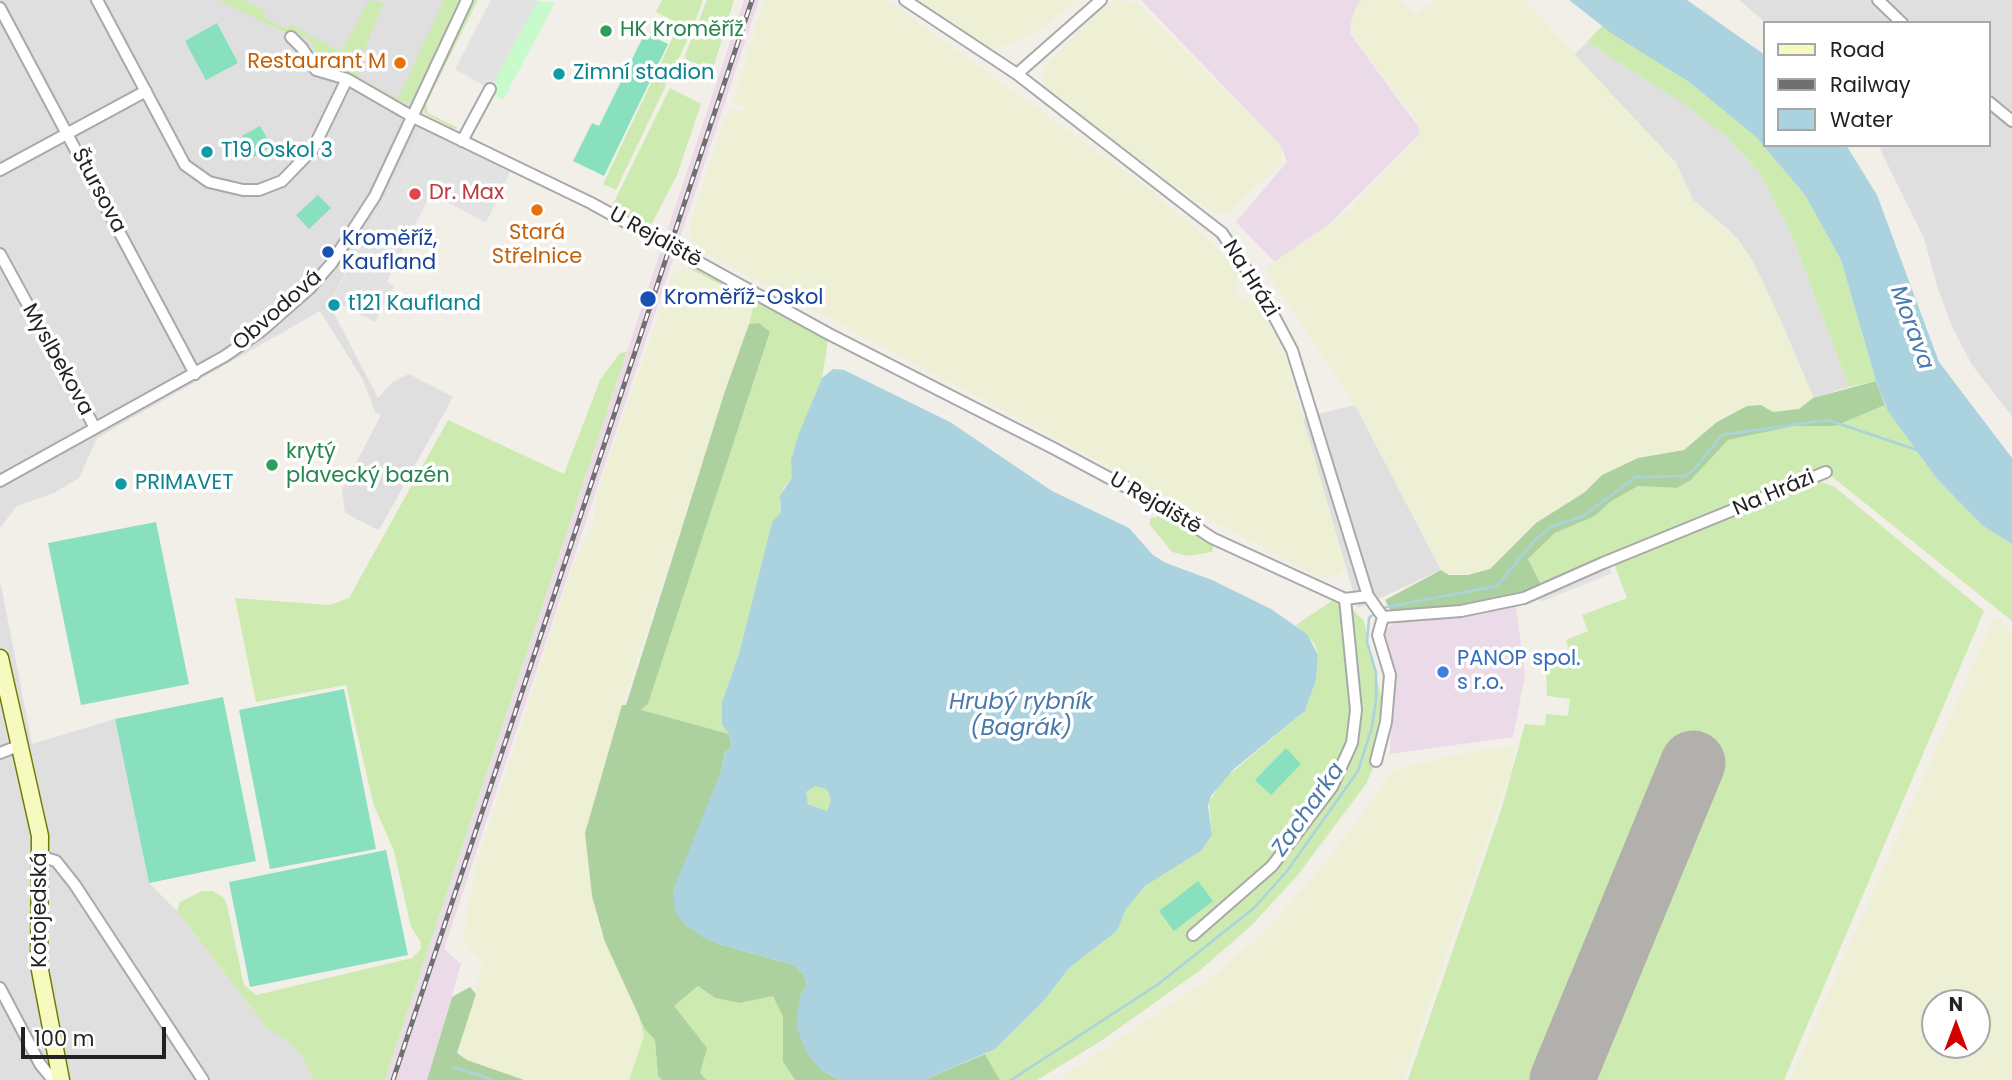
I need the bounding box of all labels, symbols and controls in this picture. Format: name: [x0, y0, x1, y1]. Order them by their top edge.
place label: HK Kroměříž: [620, 18, 744, 44]
legend: [1764, 21, 1991, 147]
marker: HK Kroměříž: [598, 23, 614, 39]
text: Road: [1830, 35, 1885, 64]
place label: Restaurant M: [247, 50, 386, 76]
marker: Restaurant M: [392, 55, 408, 71]
place label: Zimní stadion: [573, 61, 714, 87]
marker: Zimní stadion: [551, 66, 567, 82]
text: Railway: [1830, 70, 1911, 99]
text: Water: [1830, 105, 1893, 134]
place label: T19 Oskol 3: [221, 139, 333, 165]
marker: T19 Oskol 3: [199, 144, 215, 160]
street label: Štursova: [65, 145, 131, 237]
place label: Dr. Max: [429, 181, 504, 207]
marker: Dr. Max: [407, 186, 423, 202]
marker: Stará Střelnice: [529, 202, 545, 218]
street label: U Rejdiště: [604, 202, 706, 274]
place label: Stará Střelnice: [492, 221, 582, 271]
place label: Kroměříž, Kaufland: [342, 227, 437, 277]
street label: Na Hrázi: [1217, 236, 1283, 322]
marker: Kroměříž, Kaufland: [320, 244, 336, 260]
street label: Obvodová: [228, 266, 328, 356]
water label: Morava: [1883, 282, 1939, 374]
place label: Kroměříž-Oskol: [664, 286, 824, 312]
marker: Kroměříž-Oskol: [638, 289, 658, 309]
place label: t121 Kaufland: [348, 292, 481, 318]
marker: t121 Kaufland: [326, 297, 342, 313]
street label: Myslbekova: [16, 300, 98, 420]
place label: krytý plavecký bazén: [286, 440, 450, 490]
marker: krytý plavecký bazén: [264, 457, 280, 473]
street label: Na Hrázi: [1730, 466, 1818, 522]
street label: U Rejdiště: [1105, 468, 1205, 540]
place label: PRIMAVET: [135, 471, 234, 497]
marker: PRIMAVET: [113, 476, 129, 492]
place label: PANOP spol. s r.o.: [1457, 647, 1581, 697]
marker: PANOP spol. s r.o.: [1435, 664, 1451, 680]
water label: Hrubý rybník (Bagrák): [949, 689, 1093, 743]
water label: Zacharka: [1267, 758, 1351, 862]
street label: Kotojedská: [28, 852, 54, 968]
north arrow: [1921, 989, 1991, 1059]
text: N: [1949, 991, 1963, 1018]
scale bar: [24, 1014, 170, 1058]
text: 100 m: [34, 1024, 94, 1053]

